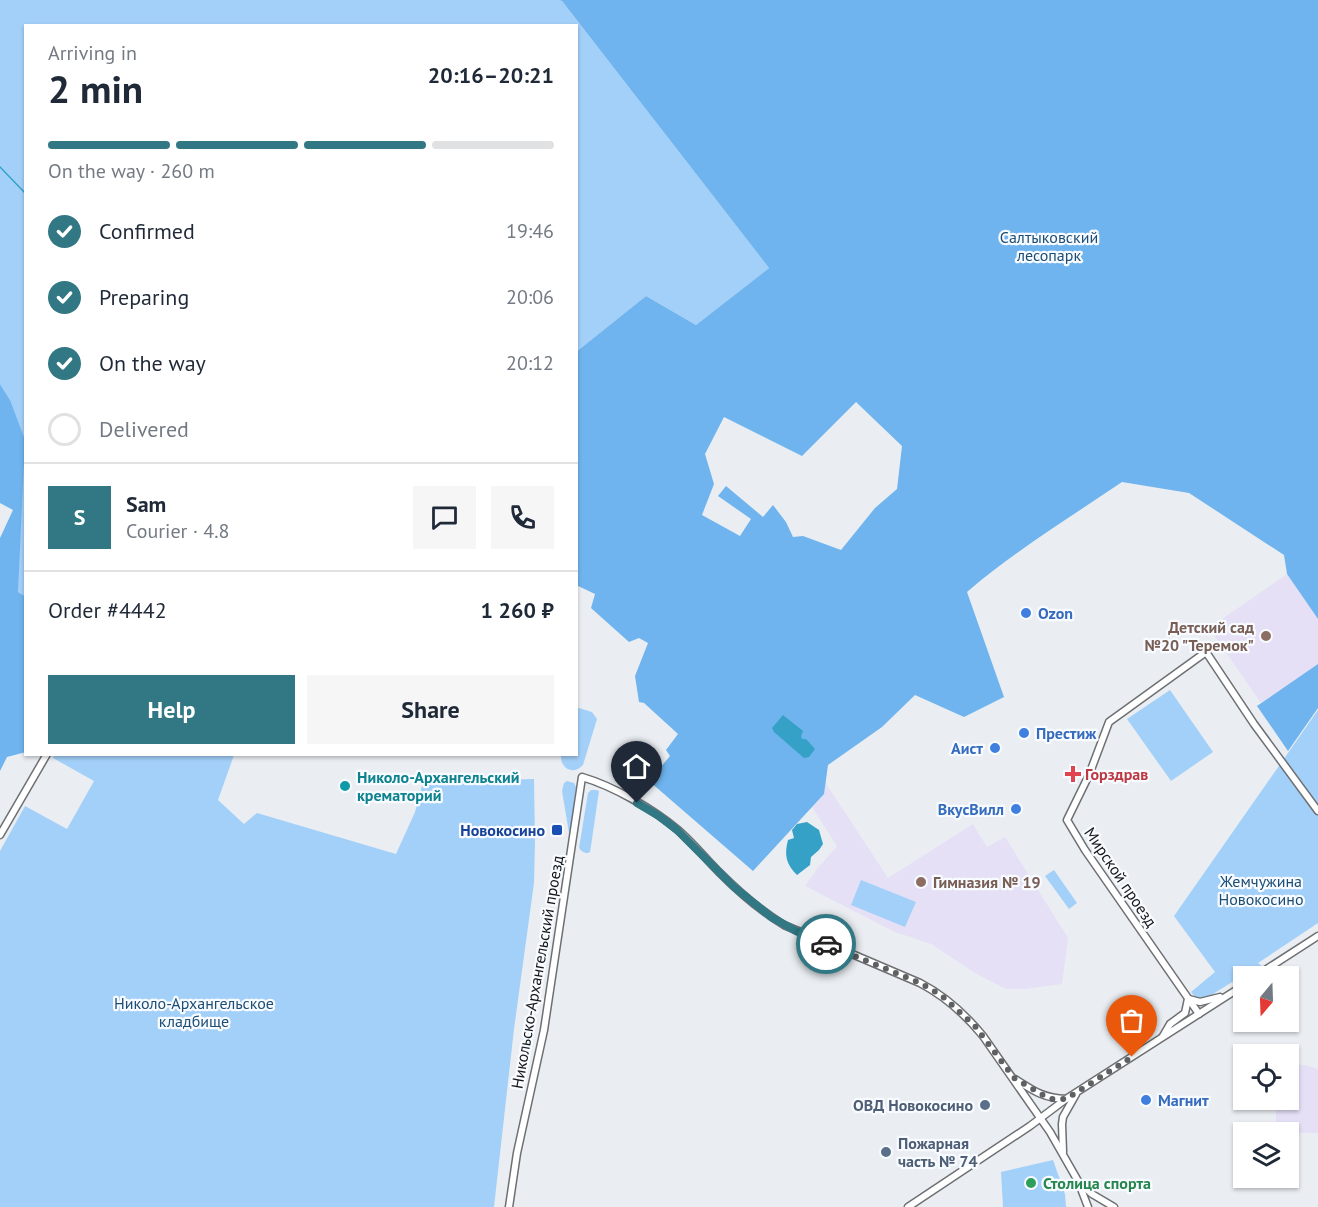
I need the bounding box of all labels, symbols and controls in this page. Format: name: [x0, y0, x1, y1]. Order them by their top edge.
text: Arriving in: [48, 40, 137, 66]
text: 20:16–20:21: [428, 61, 554, 89]
text: 2 min: [48, 63, 143, 114]
text: On the way · 260 m: [48, 158, 215, 184]
icon: check: [48, 215, 81, 248]
text: Confirmed: [99, 217, 195, 245]
text: 19:46: [506, 218, 554, 244]
park label: Салтыковский лесопарк: [1000, 227, 1098, 265]
icon: check: [48, 281, 81, 314]
text: Preparing: [99, 283, 189, 311]
text: 20:06: [506, 284, 554, 310]
icon: check: [48, 347, 81, 380]
text: On the way: [99, 349, 206, 377]
text: 20:12: [506, 350, 554, 376]
text: Delivered: [99, 415, 189, 443]
button: chat: [413, 486, 476, 549]
button: phone: [491, 486, 554, 549]
text: Sam: [126, 490, 166, 518]
text: S: [74, 503, 85, 531]
text: Courier · 4.8: [126, 518, 229, 544]
text: Order #4442: [48, 596, 167, 624]
text: 1 260 ₽: [480, 596, 554, 624]
place label: Ozon: [1038, 603, 1073, 623]
marker: Ozon: [1019, 606, 1033, 620]
place label: Детский сад №20 "Теремок": [1145, 617, 1254, 655]
marker: Детский сад №20 "Теремок": [1259, 629, 1273, 643]
button: Help: [48, 675, 295, 744]
button: Share: [307, 675, 554, 744]
place label: Престиж: [1036, 723, 1097, 743]
marker: Престиж: [1017, 726, 1031, 740]
place label: Аист: [951, 738, 983, 758]
pin: [611, 741, 662, 803]
marker: Аист: [988, 741, 1002, 755]
icon: home: [620, 750, 653, 783]
place label: Горздрав: [1085, 764, 1148, 784]
place label: Николо-Архангельский крематорий: [357, 767, 519, 805]
marker: Горздрав: [1066, 767, 1080, 781]
marker: Николо-Архангельский крематорий: [338, 779, 352, 793]
place label: ВкусВилл: [938, 799, 1004, 819]
marker: ВкусВилл: [1009, 802, 1023, 816]
place label: Новокосино: [460, 820, 545, 840]
marker: Новокосино: [550, 823, 564, 837]
street label: Мирской проезд: [1080, 823, 1162, 931]
street label: Никольско-Архангельский проезд: [507, 853, 567, 1090]
park label: Жемчужина Новокосино: [1218, 871, 1304, 909]
place label: Гимназия № 19: [933, 872, 1041, 892]
marker: Гимназия № 19: [914, 875, 928, 889]
courier: [796, 914, 856, 974]
icon: car: [810, 928, 843, 961]
north arrow: [1233, 966, 1299, 1032]
map controls: [1233, 966, 1299, 1188]
park label: Николо-Архангельское кладбище: [114, 993, 274, 1031]
pin: [1106, 995, 1157, 1057]
icon: bag: [1115, 1004, 1148, 1037]
button: locate: [1233, 1044, 1299, 1110]
place label: Магнит: [1158, 1090, 1209, 1110]
marker: Магнит: [1139, 1093, 1153, 1107]
place label: ОВД Новокосино: [853, 1095, 973, 1115]
marker: ОВД Новокосино: [978, 1098, 992, 1112]
button: layers: [1233, 1122, 1299, 1188]
place label: Пожарная часть № 74: [898, 1133, 978, 1171]
marker: Пожарная часть № 74: [879, 1145, 893, 1159]
place label: Столица спорта: [1043, 1173, 1151, 1193]
marker: Столица спорта: [1024, 1176, 1038, 1190]

